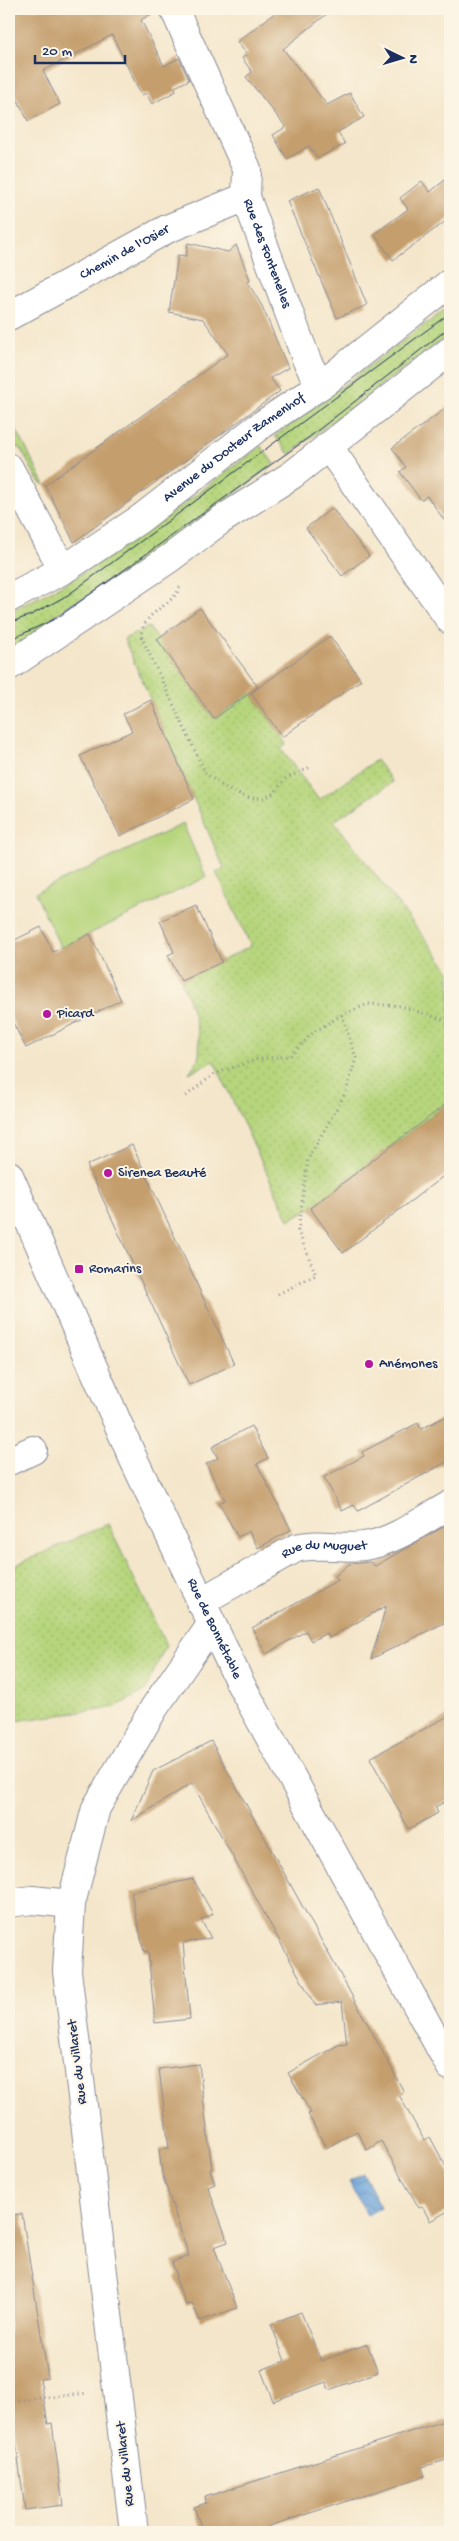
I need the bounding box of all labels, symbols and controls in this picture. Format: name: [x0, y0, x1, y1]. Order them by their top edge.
scale bar: [35, 32, 125, 64]
north arrow: [376, 32, 426, 82]
text: 20 m: [42, 43, 72, 61]
text: N: [404, 54, 421, 64]
street label: Rue des Fontenelles: [239, 197, 295, 311]
street label: Chemin de l'Osier: [77, 220, 173, 284]
street label: Avenue du Docteur Zamenhof: [160, 389, 309, 506]
place label: Picard: [56, 1006, 95, 1023]
marker: Picard: [41, 1008, 53, 1020]
place label: Sirenea Beauté: [118, 1165, 207, 1182]
marker: Sirenea Beauté: [102, 1167, 114, 1179]
place label: Romarins: [89, 1261, 142, 1278]
marker: Romarins: [73, 1263, 85, 1275]
place label: Anémones: [379, 1356, 438, 1373]
marker: Anémones: [363, 1358, 375, 1370]
street label: Rue du Muguet: [278, 1537, 369, 1563]
street label: Rue de Bonnétable: [183, 1576, 246, 1682]
street label: Rue du Villaret: [64, 2017, 92, 2105]
street label: Rue du Villaret: [113, 2419, 139, 2507]

